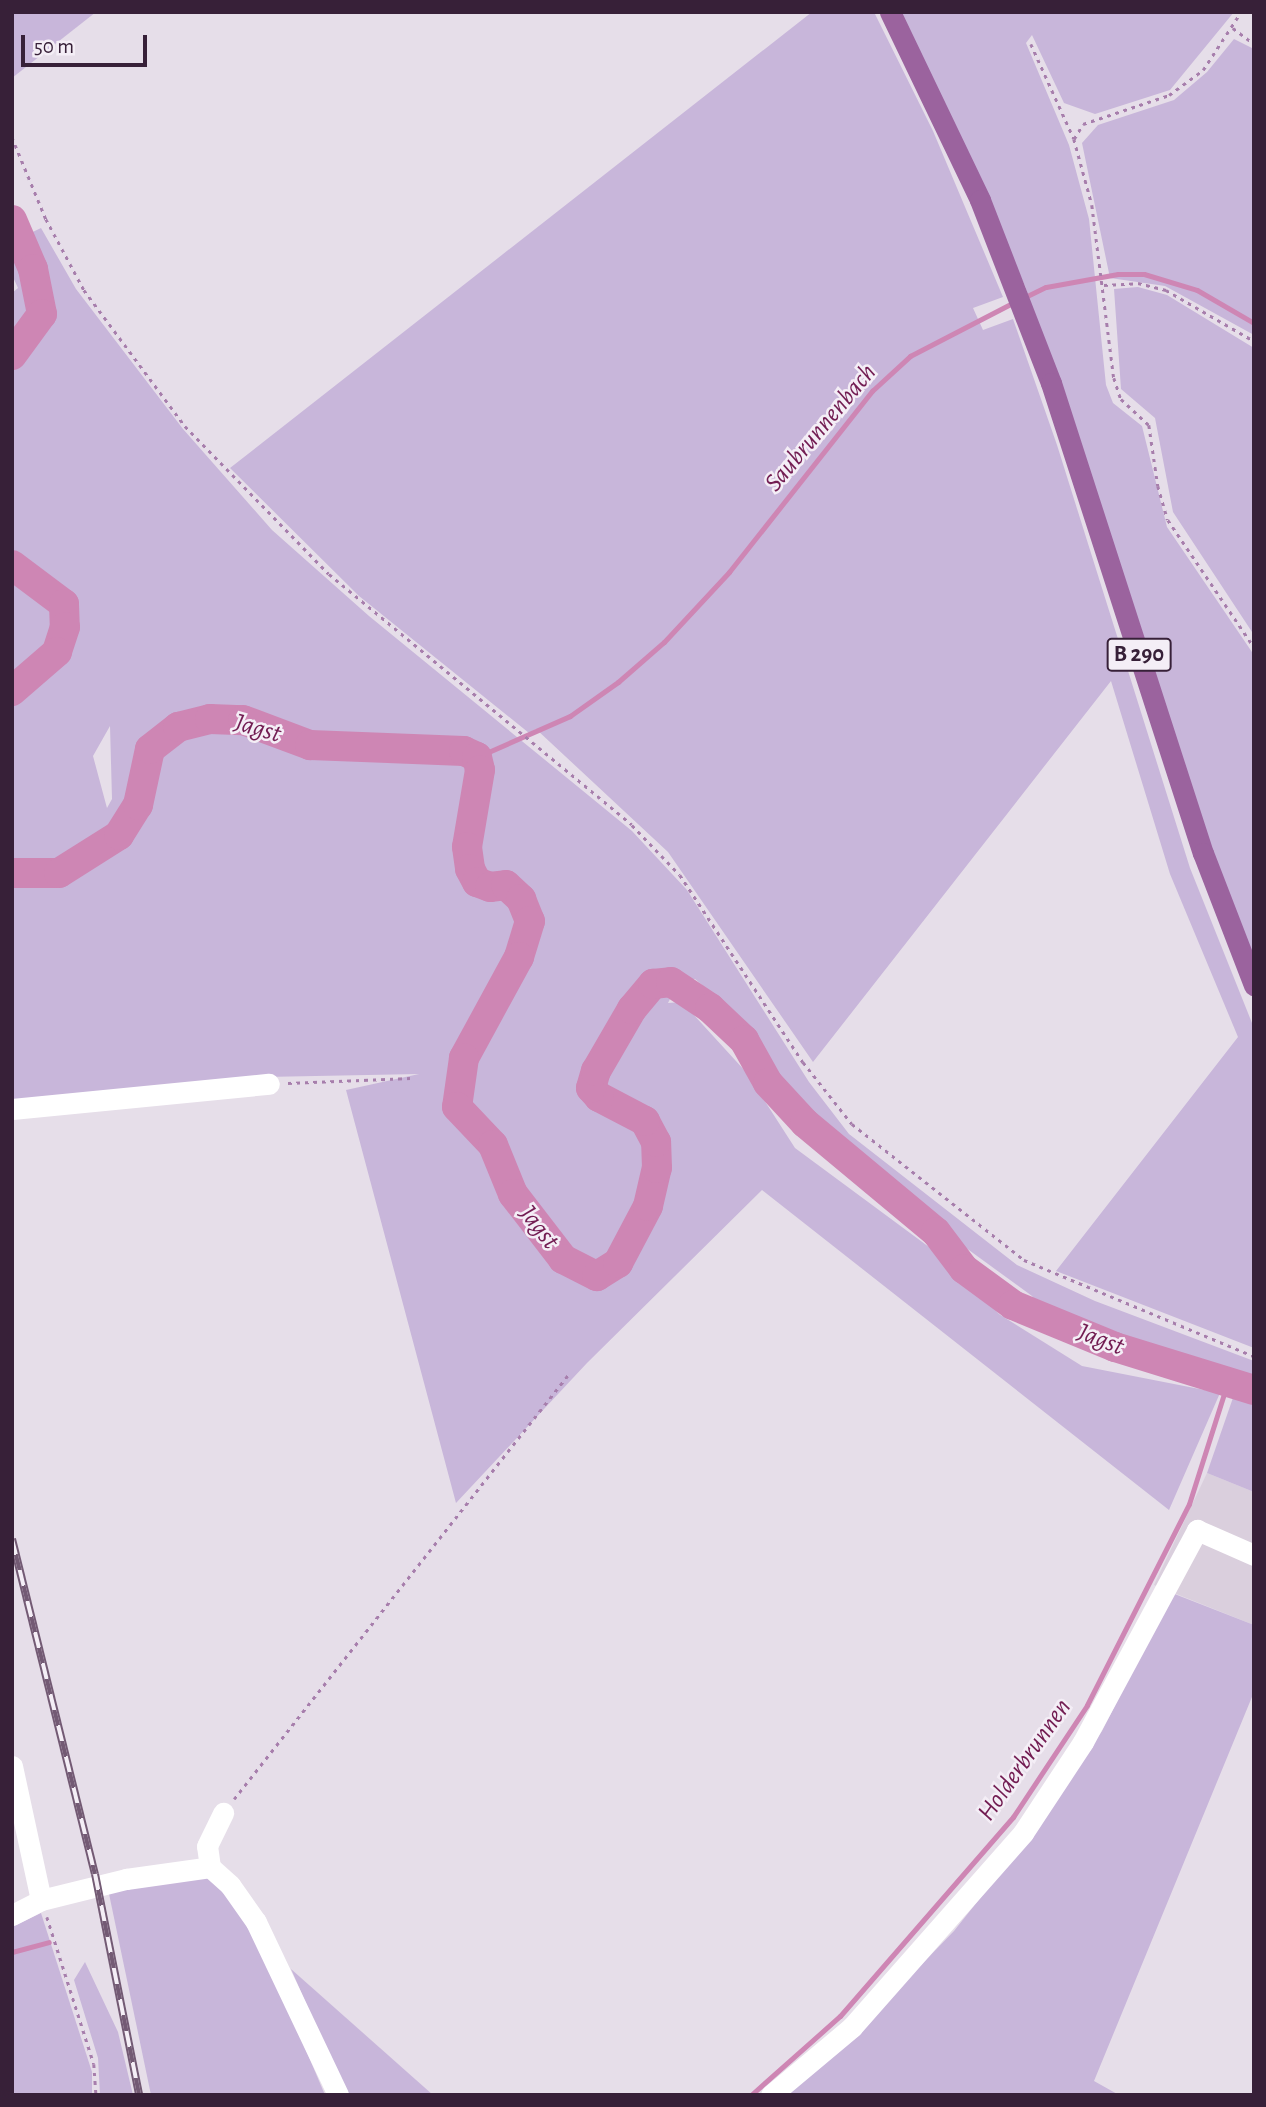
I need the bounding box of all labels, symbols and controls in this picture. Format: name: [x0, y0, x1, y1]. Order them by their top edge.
scale bar: [24, 21, 150, 65]
text: 50 m: [34, 36, 74, 57]
water label: Saubrunnenbach: [759, 358, 883, 498]
road number: B 290: [1106, 636, 1172, 674]
water label: Jagst: [231, 708, 285, 750]
water label: Jagst: [512, 1200, 566, 1256]
water label: Jagst: [1073, 1317, 1129, 1363]
water label: Holderbrunnen: [972, 1693, 1078, 1827]

